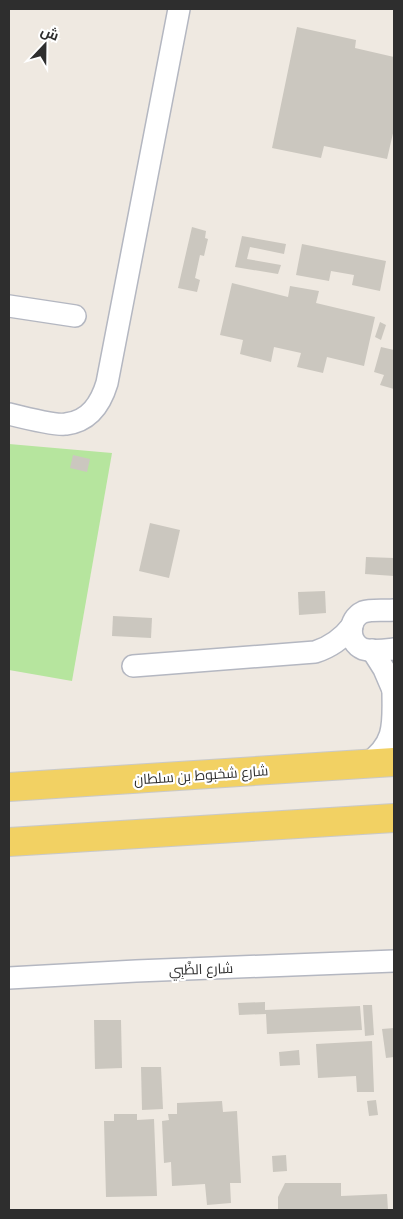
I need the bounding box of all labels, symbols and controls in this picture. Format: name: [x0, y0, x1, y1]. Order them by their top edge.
north arrow: [20, 20, 70, 70]
text: ش: [38, 21, 62, 45]
street label: شارع شخبوط بن سلطان: [133, 761, 269, 789]
street label: شارع الظَّبِي: [168, 959, 234, 982]

